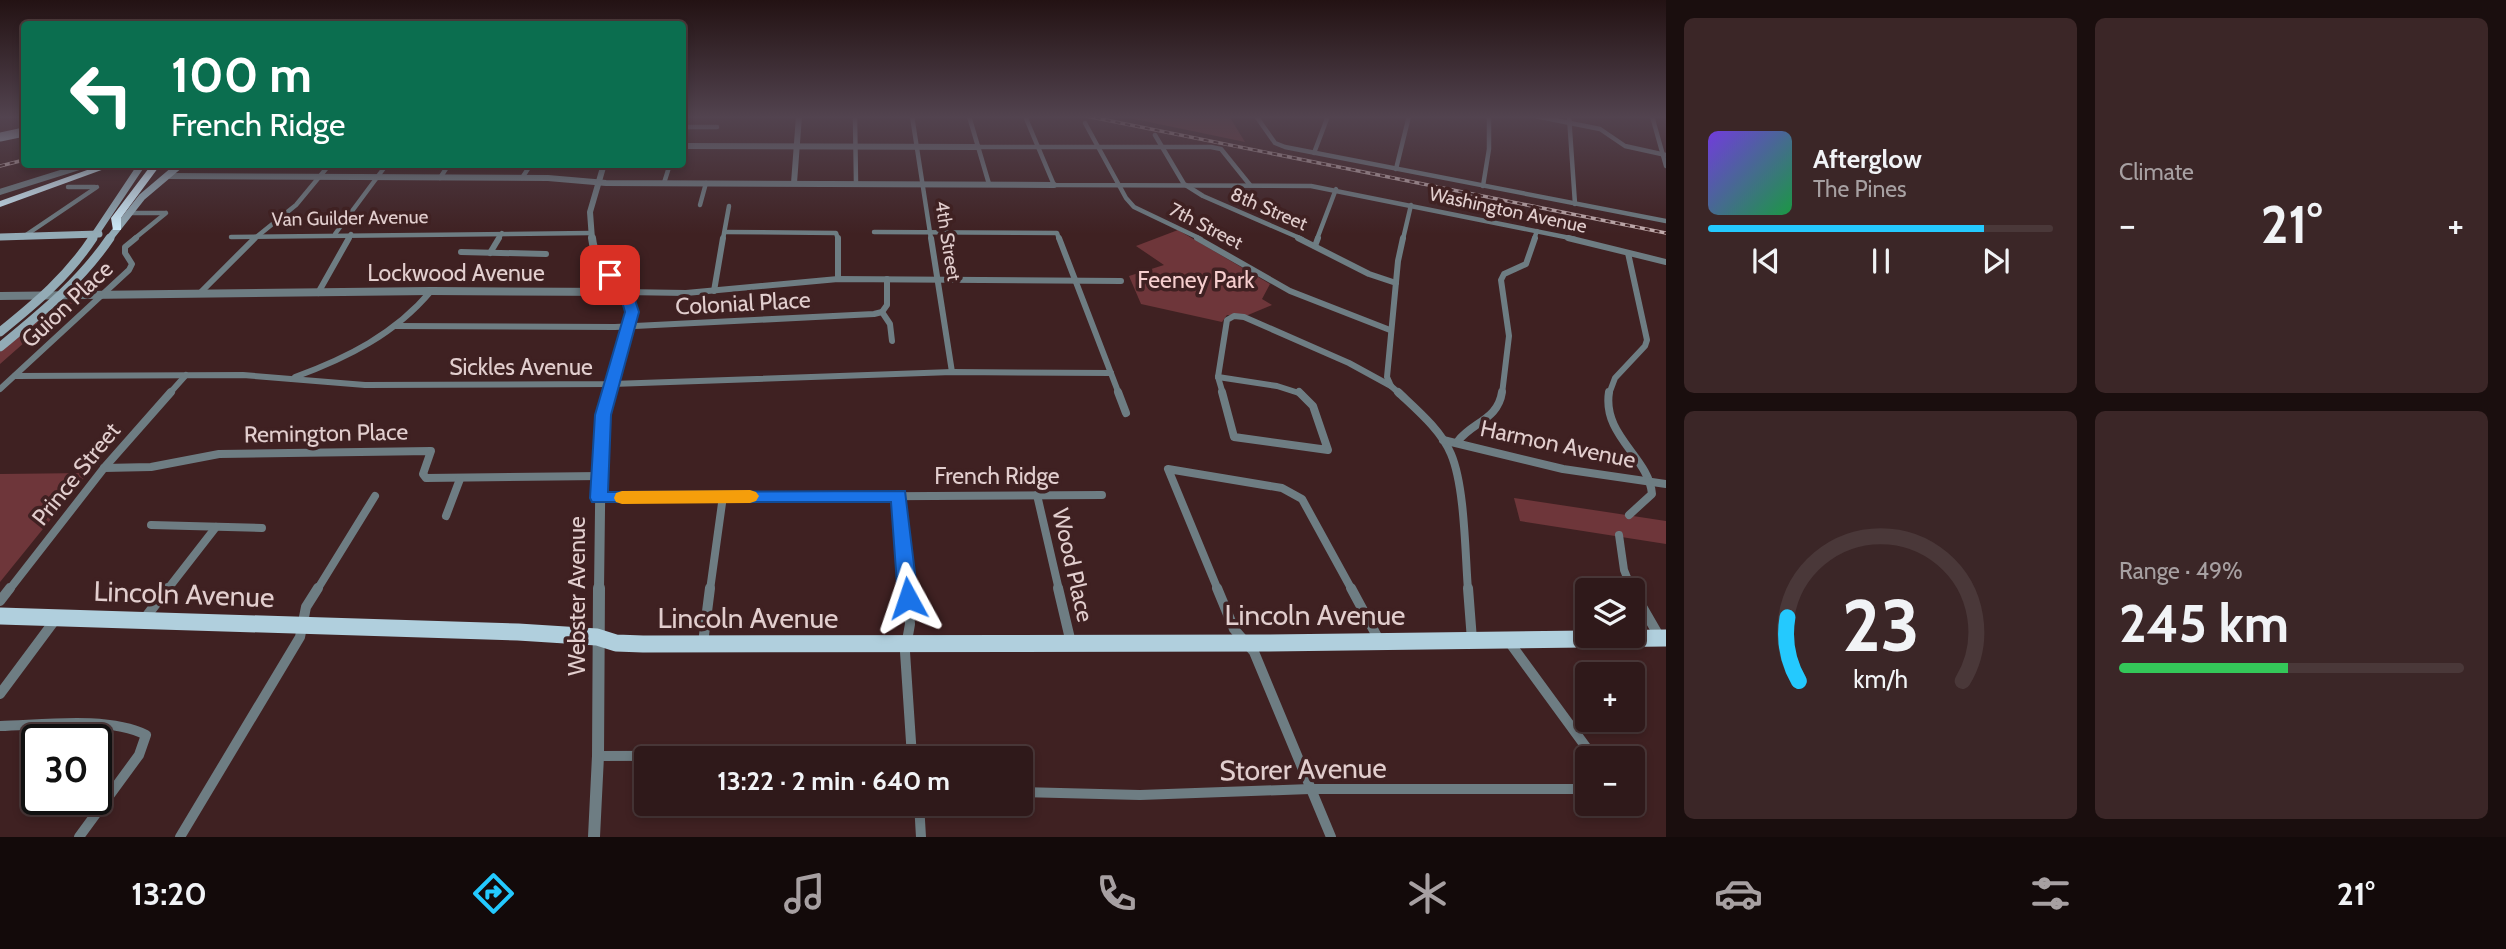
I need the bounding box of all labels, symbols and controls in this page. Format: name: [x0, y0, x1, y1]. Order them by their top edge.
text: 100 m: [171, 45, 312, 104]
icon: left: [56, 49, 147, 140]
text: French Ridge: [171, 105, 345, 144]
text: Afterglow: [1813, 143, 1922, 175]
text: Climate: [2119, 158, 2194, 186]
text: The Pines: [1813, 175, 1907, 203]
street label: Washington Avenue: [1427, 182, 1589, 238]
street label: 8th Street: [1227, 183, 1311, 236]
text: 21°: [2261, 193, 2322, 256]
street label: 7th Street: [1165, 198, 1247, 255]
street label: 4th Street: [930, 199, 966, 283]
text: −: [2119, 201, 2136, 248]
text: +: [2447, 201, 2464, 248]
street label: Van Guilder Avenue: [271, 205, 429, 231]
icon: previous: [1747, 242, 1785, 280]
icon: pause: [1862, 242, 1900, 280]
icon: next: [1977, 242, 2015, 280]
pin: [580, 245, 640, 305]
street label: Guion Place: [16, 255, 119, 353]
icon: arrive: [591, 256, 629, 294]
street label: Lockwood Avenue: [367, 259, 545, 287]
park label: Feeney Park: [1137, 266, 1255, 294]
street label: Colonial Place: [675, 285, 812, 321]
street label: Sickles Avenue: [449, 353, 593, 381]
street label: Harmon Avenue: [1478, 414, 1638, 474]
street label: Prince Street: [26, 417, 126, 531]
street label: Remington Place: [244, 418, 409, 448]
street label: French Ridge: [934, 462, 1060, 490]
street label: Wood Place: [1046, 505, 1100, 625]
street label: Webster Avenue: [563, 516, 591, 676]
text: Range · 49%: [2119, 557, 2243, 585]
position arrow: [871, 561, 945, 635]
street label: Lincoln Avenue: [93, 574, 275, 614]
map controls: [1575, 578, 1645, 816]
button: layers: [1575, 578, 1645, 648]
text: 23: [1842, 581, 1919, 669]
text: 245 km: [2119, 592, 2289, 655]
street label: Lincoln Avenue: [1225, 598, 1405, 632]
street label: Lincoln Avenue: [658, 601, 838, 635]
button: +: [1575, 662, 1645, 732]
text: km/h: [1853, 664, 1908, 694]
speed limit sign: 30: [21, 724, 112, 815]
button: −: [1575, 746, 1645, 816]
street label: Storer Avenue: [1219, 751, 1387, 787]
text: 13:22 · 2 min · 640 m: [717, 765, 950, 797]
icon: directions: [469, 869, 518, 918]
icon: music: [780, 869, 829, 918]
icon: phone: [1092, 869, 1141, 918]
icon: climate: [1403, 869, 1452, 918]
icon: car: [1714, 869, 1763, 918]
icon: filters: [2026, 869, 2075, 918]
text: 13:20: [131, 874, 207, 913]
text: 21°: [2337, 874, 2375, 913]

